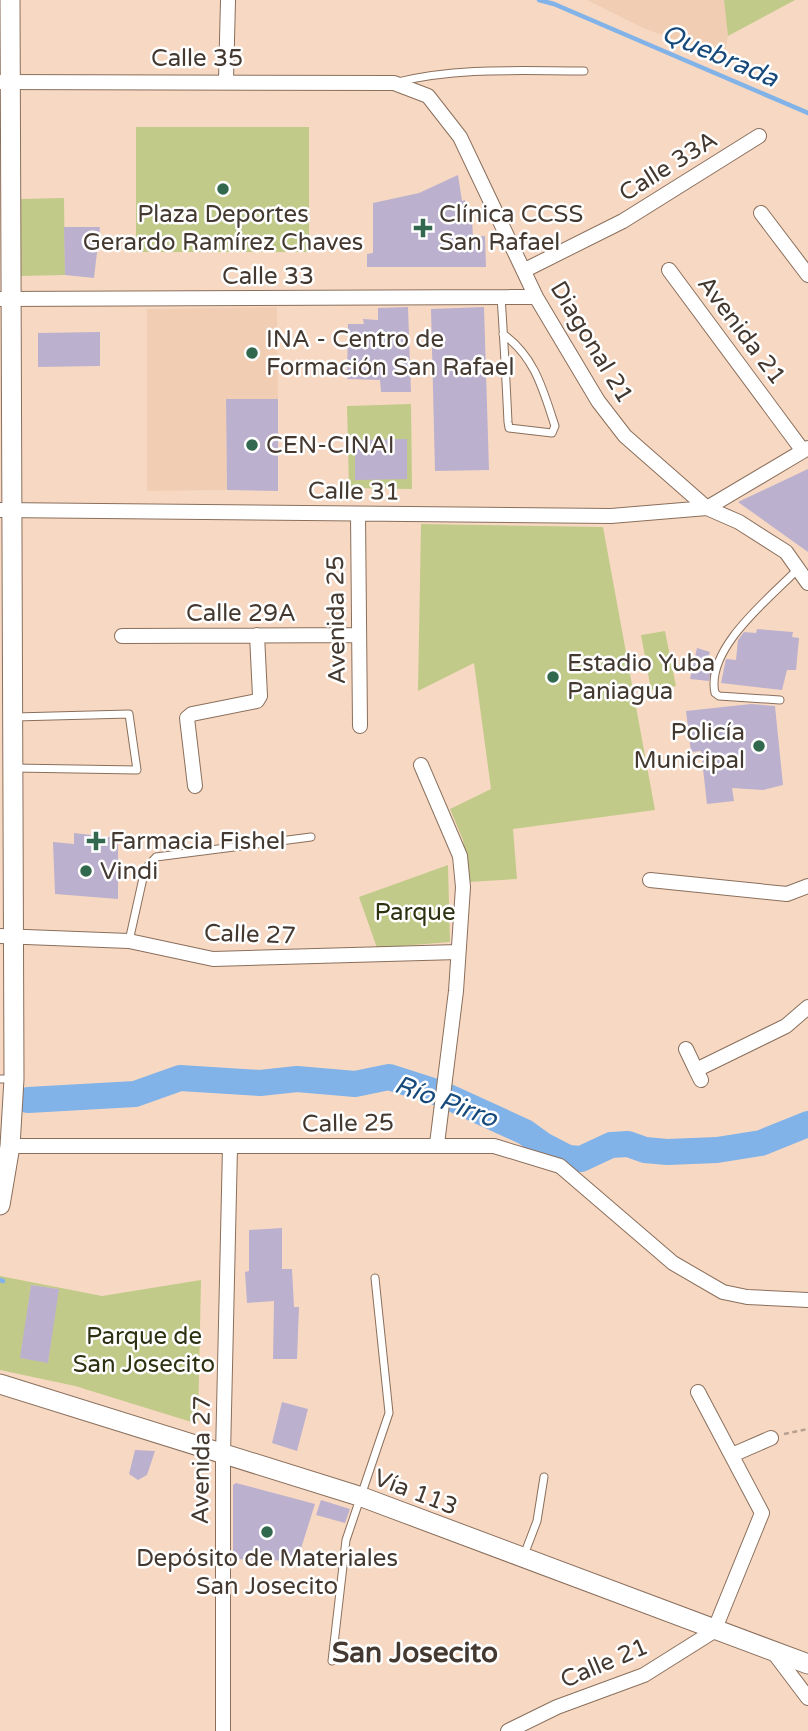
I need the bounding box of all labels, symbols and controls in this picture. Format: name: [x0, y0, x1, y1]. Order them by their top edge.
water label: Quebrada: [657, 17, 784, 94]
street label: Calle 35: [151, 44, 243, 73]
street label: Calle 33A: [614, 125, 723, 208]
marker: Plaza Deportes Gerardo Ramírez Chaves: [215, 181, 231, 197]
place label: Plaza Deportes Gerardo Ramírez Chaves: [83, 200, 363, 257]
place label: Clínica CCSS San Rafael: [439, 200, 583, 257]
marker: Clínica CCSS San Rafael: [413, 218, 433, 238]
street label: Calle 33: [222, 262, 314, 291]
street label: Avenida 21: [691, 270, 792, 390]
street label: Diagonal 21: [544, 276, 639, 409]
place label: INA - Centro de Formación San Rafael: [266, 325, 514, 382]
marker: INA - Centro de Formación San Rafael: [244, 345, 260, 361]
place label: CEN-CINAI: [266, 431, 395, 460]
marker: CEN-CINAI: [244, 437, 260, 453]
street label: Calle 31: [308, 476, 400, 507]
street label: Avenida 25: [321, 555, 352, 685]
street label: Calle 29A: [186, 599, 296, 628]
place label: Estadio Yuba Paniagua: [567, 649, 715, 706]
marker: Estadio Yuba Paniagua: [545, 669, 561, 685]
place label: Policía Municipal: [634, 718, 745, 775]
marker: Policía Municipal: [751, 738, 767, 754]
place label: Farmacia Fishel: [110, 827, 285, 856]
marker: Farmacia Fishel: [88, 833, 104, 849]
place label: Vindi: [100, 857, 158, 886]
marker: Vindi: [78, 863, 94, 879]
park label: Parque: [374, 898, 456, 927]
street label: Calle 27: [203, 918, 297, 951]
water label: Río Pirro: [390, 1069, 502, 1135]
street label: Calle 25: [302, 1108, 394, 1139]
park label: Parque de San Josecito: [73, 1322, 215, 1379]
street label: Avenida 27: [186, 1395, 217, 1525]
street label: Vía 113: [370, 1463, 462, 1522]
marker: Depósito de Materiales San Josecito: [259, 1524, 275, 1540]
place label: Depósito de Materiales San Josecito: [136, 1544, 398, 1601]
street label: Calle 21: [556, 1632, 652, 1695]
district label: San Josecito: [332, 1636, 498, 1670]

